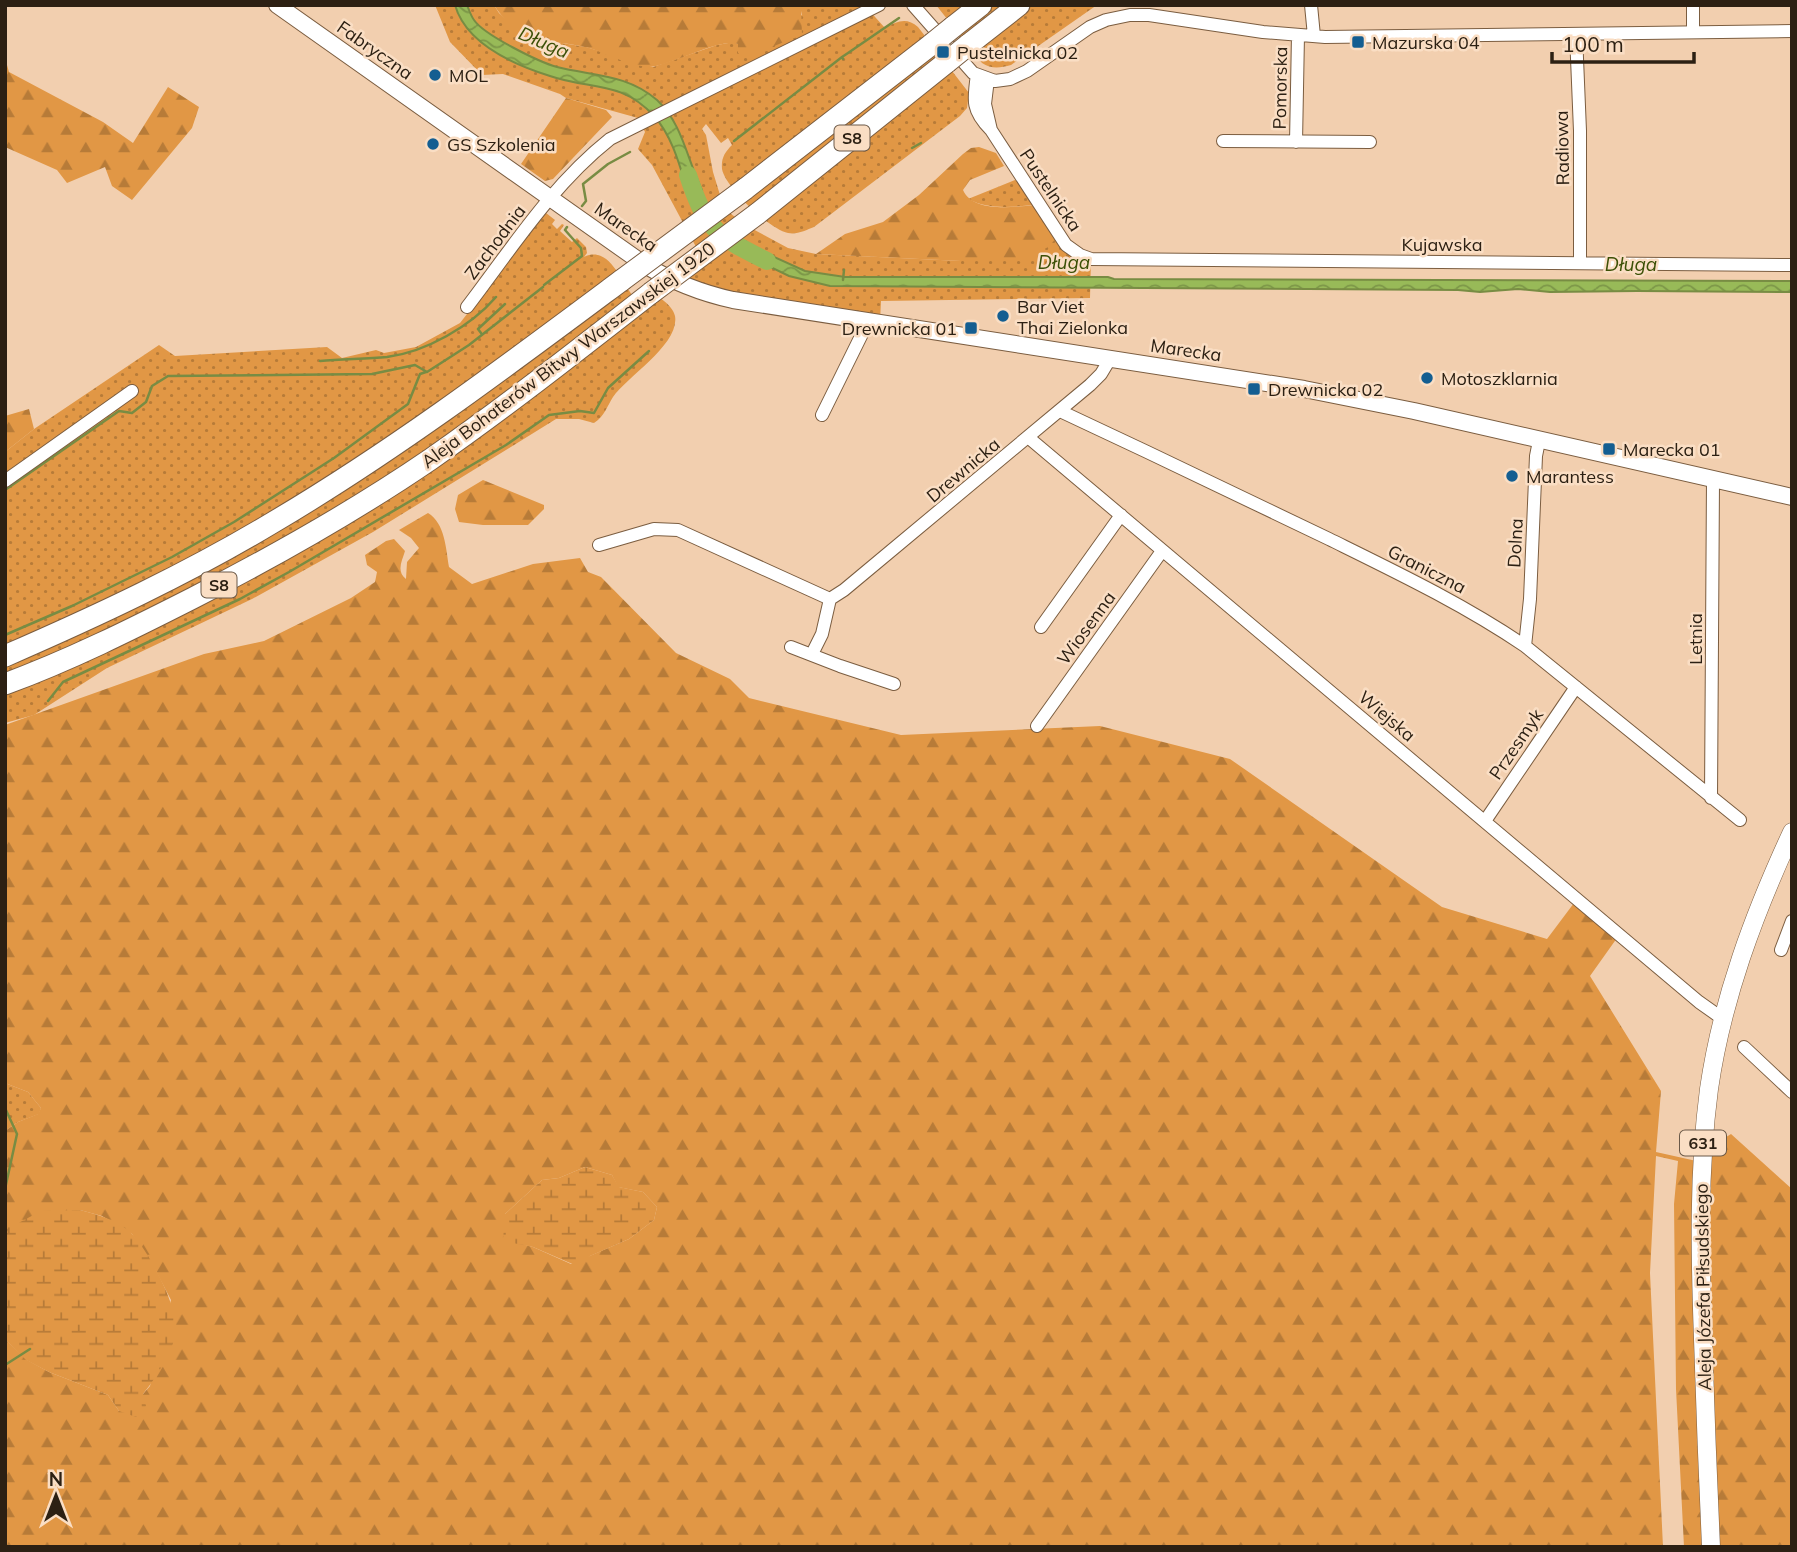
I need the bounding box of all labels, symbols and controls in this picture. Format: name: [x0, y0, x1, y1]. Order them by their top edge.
street label: Fabryczna: [333, 15, 417, 85]
water label: Długa: [515, 21, 573, 63]
scale bar: [1552, 21, 1694, 65]
place label: Mazurska 04: [1372, 31, 1480, 54]
text: 100 m: [1562, 31, 1624, 57]
marker: Mazurska 04: [1350, 34, 1366, 50]
place label: Pustelnicka 02: [957, 41, 1078, 64]
marker: Pustelnicka 02: [935, 44, 951, 60]
street label: Pomorska: [1268, 46, 1292, 130]
place label: MOL: [449, 64, 488, 87]
marker: MOL: [427, 67, 443, 83]
street label: Radiowa: [1550, 110, 1574, 186]
road number: S8: [834, 126, 870, 150]
place label: GS Szkolenia: [447, 133, 556, 156]
marker: GS Szkolenia: [425, 136, 441, 152]
street label: Pustelnicka: [1015, 144, 1087, 236]
street label: Marecka: [590, 197, 662, 257]
street label: Zachodnia: [459, 200, 531, 284]
street label: Kujawska: [1402, 233, 1482, 256]
street label: Aleja Bohaterów Bitwy Warszawskiej 1920: [417, 237, 719, 473]
water label: Długa: [1038, 250, 1090, 274]
water label: Długa: [1605, 252, 1657, 276]
place label: Bar Viet Thai Zielonka: [1017, 295, 1128, 339]
marker: Bar Viet Thai Zielonka: [995, 308, 1011, 324]
place label: Drewnicka 01: [842, 317, 957, 340]
marker: Drewnicka 01: [963, 320, 979, 336]
street label: Marecka: [1149, 334, 1223, 366]
place label: Motoszklarnia: [1441, 367, 1558, 390]
marker: Motoszklarnia: [1419, 370, 1435, 386]
place label: Drewnicka 02: [1268, 378, 1383, 401]
marker: Drewnicka 02: [1246, 381, 1262, 397]
street label: Drewnicka: [922, 433, 1004, 507]
place label: Marecka 01: [1623, 438, 1721, 461]
marker: Marecka 01: [1601, 441, 1617, 457]
place label: Marantess: [1526, 465, 1614, 488]
marker: Marantess: [1504, 468, 1520, 484]
street label: Dolna: [1502, 518, 1528, 568]
street label: Graniczna: [1384, 539, 1470, 599]
road number: S8: [202, 572, 236, 598]
street label: Wiosenna: [1052, 587, 1120, 669]
street label: Letnia: [1684, 613, 1707, 665]
street label: Wiejska: [1354, 686, 1420, 746]
street label: Przesmyk: [1484, 704, 1548, 784]
road number: 631: [1680, 1130, 1726, 1156]
street label: Aleja Józefa Piłsudskiego: [1690, 1183, 1716, 1391]
north arrow: [21, 1461, 91, 1531]
text: N: [49, 1467, 63, 1491]

